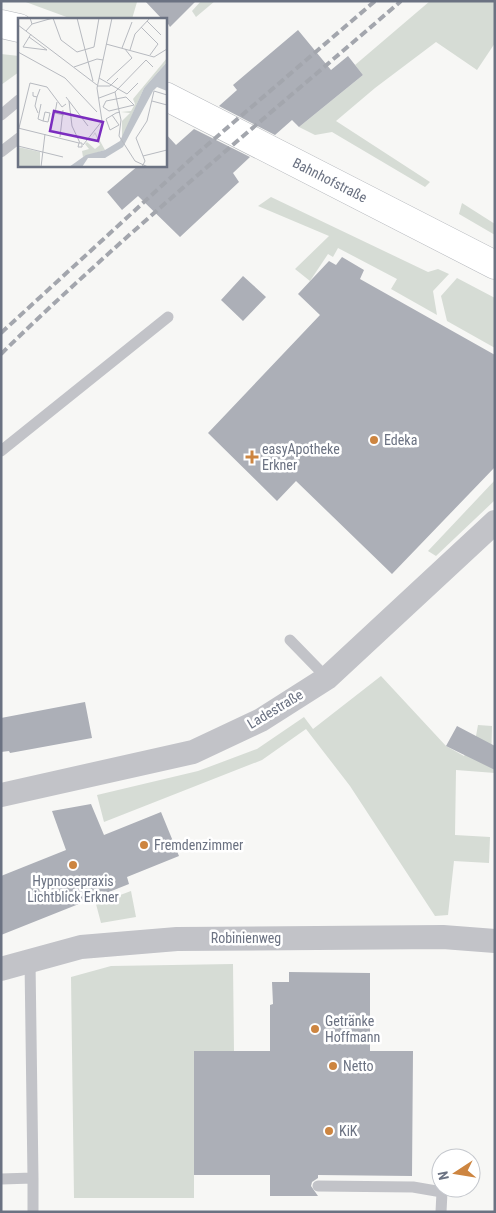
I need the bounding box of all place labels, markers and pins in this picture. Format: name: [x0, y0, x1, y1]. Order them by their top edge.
place label: Edeka: [384, 432, 417, 448]
marker: Edeka: [368, 434, 380, 446]
place label: easyApotheke Erkner: [262, 441, 340, 473]
marker: easyApotheke Erkner: [246, 451, 258, 463]
place label: Fremdenzimmer: [154, 837, 243, 853]
marker: Fremdenzimmer: [138, 839, 150, 851]
marker: Hypnosepraxis Lichtblick Erkner: [67, 859, 79, 871]
place label: Hypnosepraxis Lichtblick Erkner: [27, 873, 119, 905]
place label: Getränke Hoffmann: [325, 1013, 380, 1045]
marker: Getränke Hoffmann: [309, 1023, 321, 1035]
place label: Netto: [343, 1058, 373, 1074]
marker: Netto: [327, 1060, 339, 1072]
place label: KiK: [339, 1123, 358, 1139]
marker: KiK: [323, 1125, 335, 1137]

